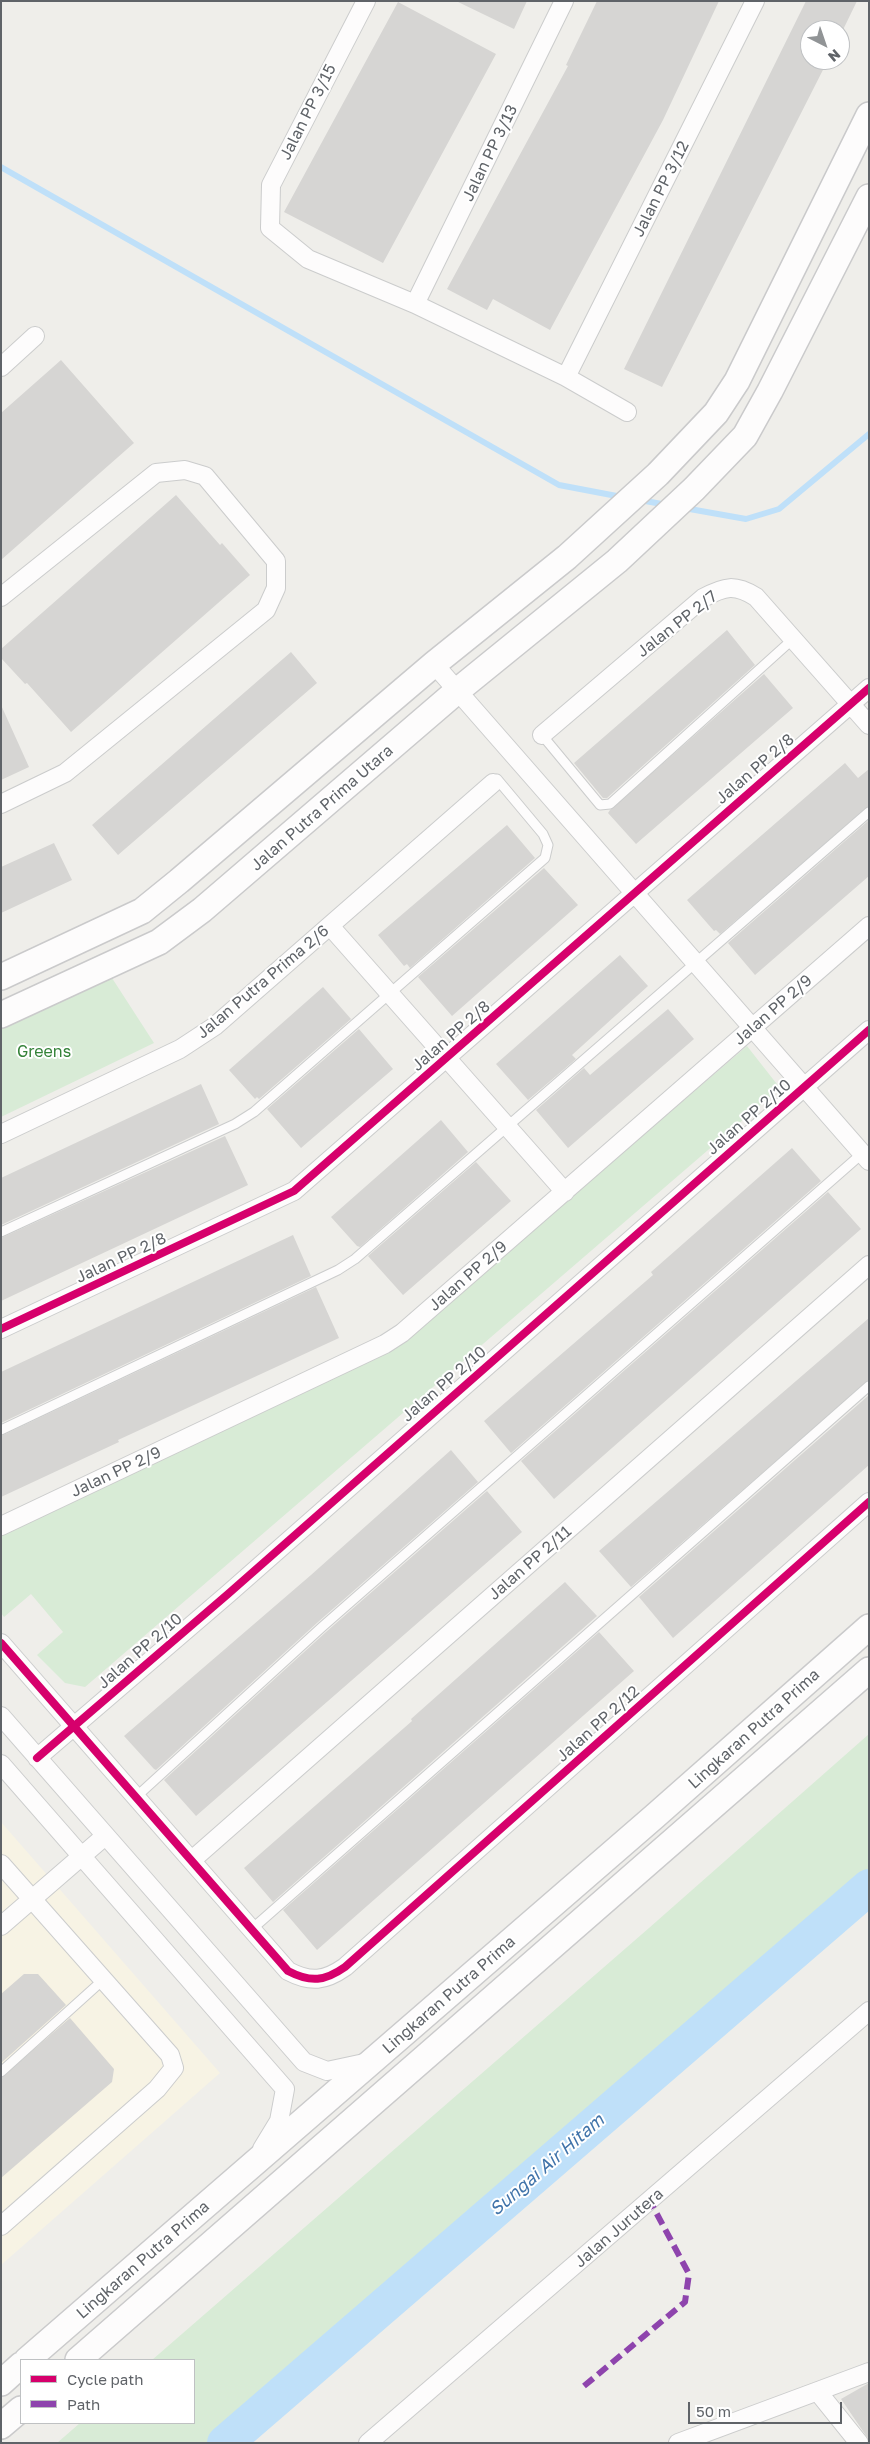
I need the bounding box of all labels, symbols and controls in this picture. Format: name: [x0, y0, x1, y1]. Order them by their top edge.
north arrow: [800, 20, 850, 70]
text: N: [825, 46, 844, 66]
street label: Jalan PP 3/15: [276, 61, 340, 163]
street label: Jalan PP 3/13: [458, 102, 522, 204]
street label: Jalan PP 3/12: [629, 138, 693, 240]
street label: Jalan PP 2/7: [633, 587, 721, 661]
street label: Jalan PP 2/8: [712, 730, 798, 808]
street label: Jalan Putra Prima Utara: [247, 741, 397, 875]
street label: Jalan Putra Prima 2/6: [193, 921, 333, 1043]
street label: Jalan PP 2/9: [730, 971, 816, 1049]
street label: Jalan PP 2/8: [408, 997, 494, 1075]
park label: Greens: [17, 1042, 71, 1062]
street label: Jalan PP 2/10: [703, 1075, 795, 1159]
street label: Jalan PP 2/8: [73, 1229, 169, 1287]
street label: Jalan PP 2/9: [425, 1237, 511, 1315]
street label: Jalan PP 2/10: [398, 1342, 490, 1426]
street label: Jalan PP 2/9: [68, 1443, 164, 1501]
street label: Jalan PP 2/11: [485, 1522, 575, 1604]
street label: Jalan PP 2/10: [94, 1609, 186, 1693]
street label: Lingkaran Putra Prima: [684, 1665, 824, 1793]
street label: Jalan PP 2/12: [553, 1682, 643, 1766]
street label: Lingkaran Putra Prima: [379, 1932, 519, 2058]
water label: Sungai Air Hitam: [485, 2110, 609, 2220]
street label: Jalan Jurutera: [571, 2184, 667, 2272]
street label: Lingkaran Putra Prima: [73, 2197, 213, 2323]
legend: [20, 2359, 195, 2424]
text: Cycle path: [67, 2370, 143, 2388]
scale bar: [690, 2392, 844, 2424]
text: Path: [67, 2395, 100, 2413]
text: 50 m: [696, 2402, 731, 2420]

